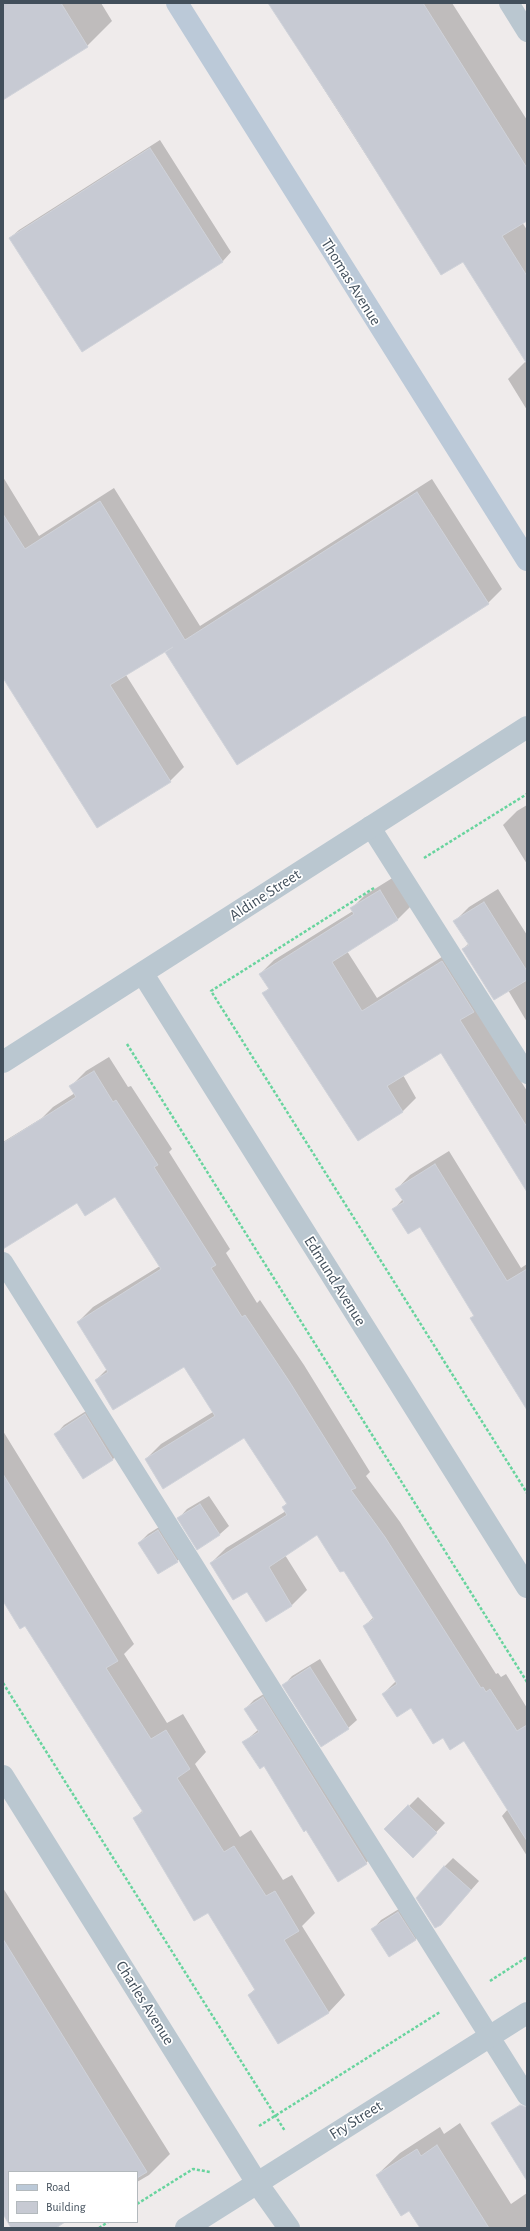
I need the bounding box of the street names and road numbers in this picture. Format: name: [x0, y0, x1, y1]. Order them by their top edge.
street label: Thomas Avenue: [317, 235, 385, 329]
street label: Aldine Street: [226, 865, 304, 925]
street label: Edmund Avenue: [300, 1233, 370, 1329]
street label: Charles Avenue: [112, 1957, 178, 2049]
street label: Fry Street: [326, 2096, 386, 2144]

